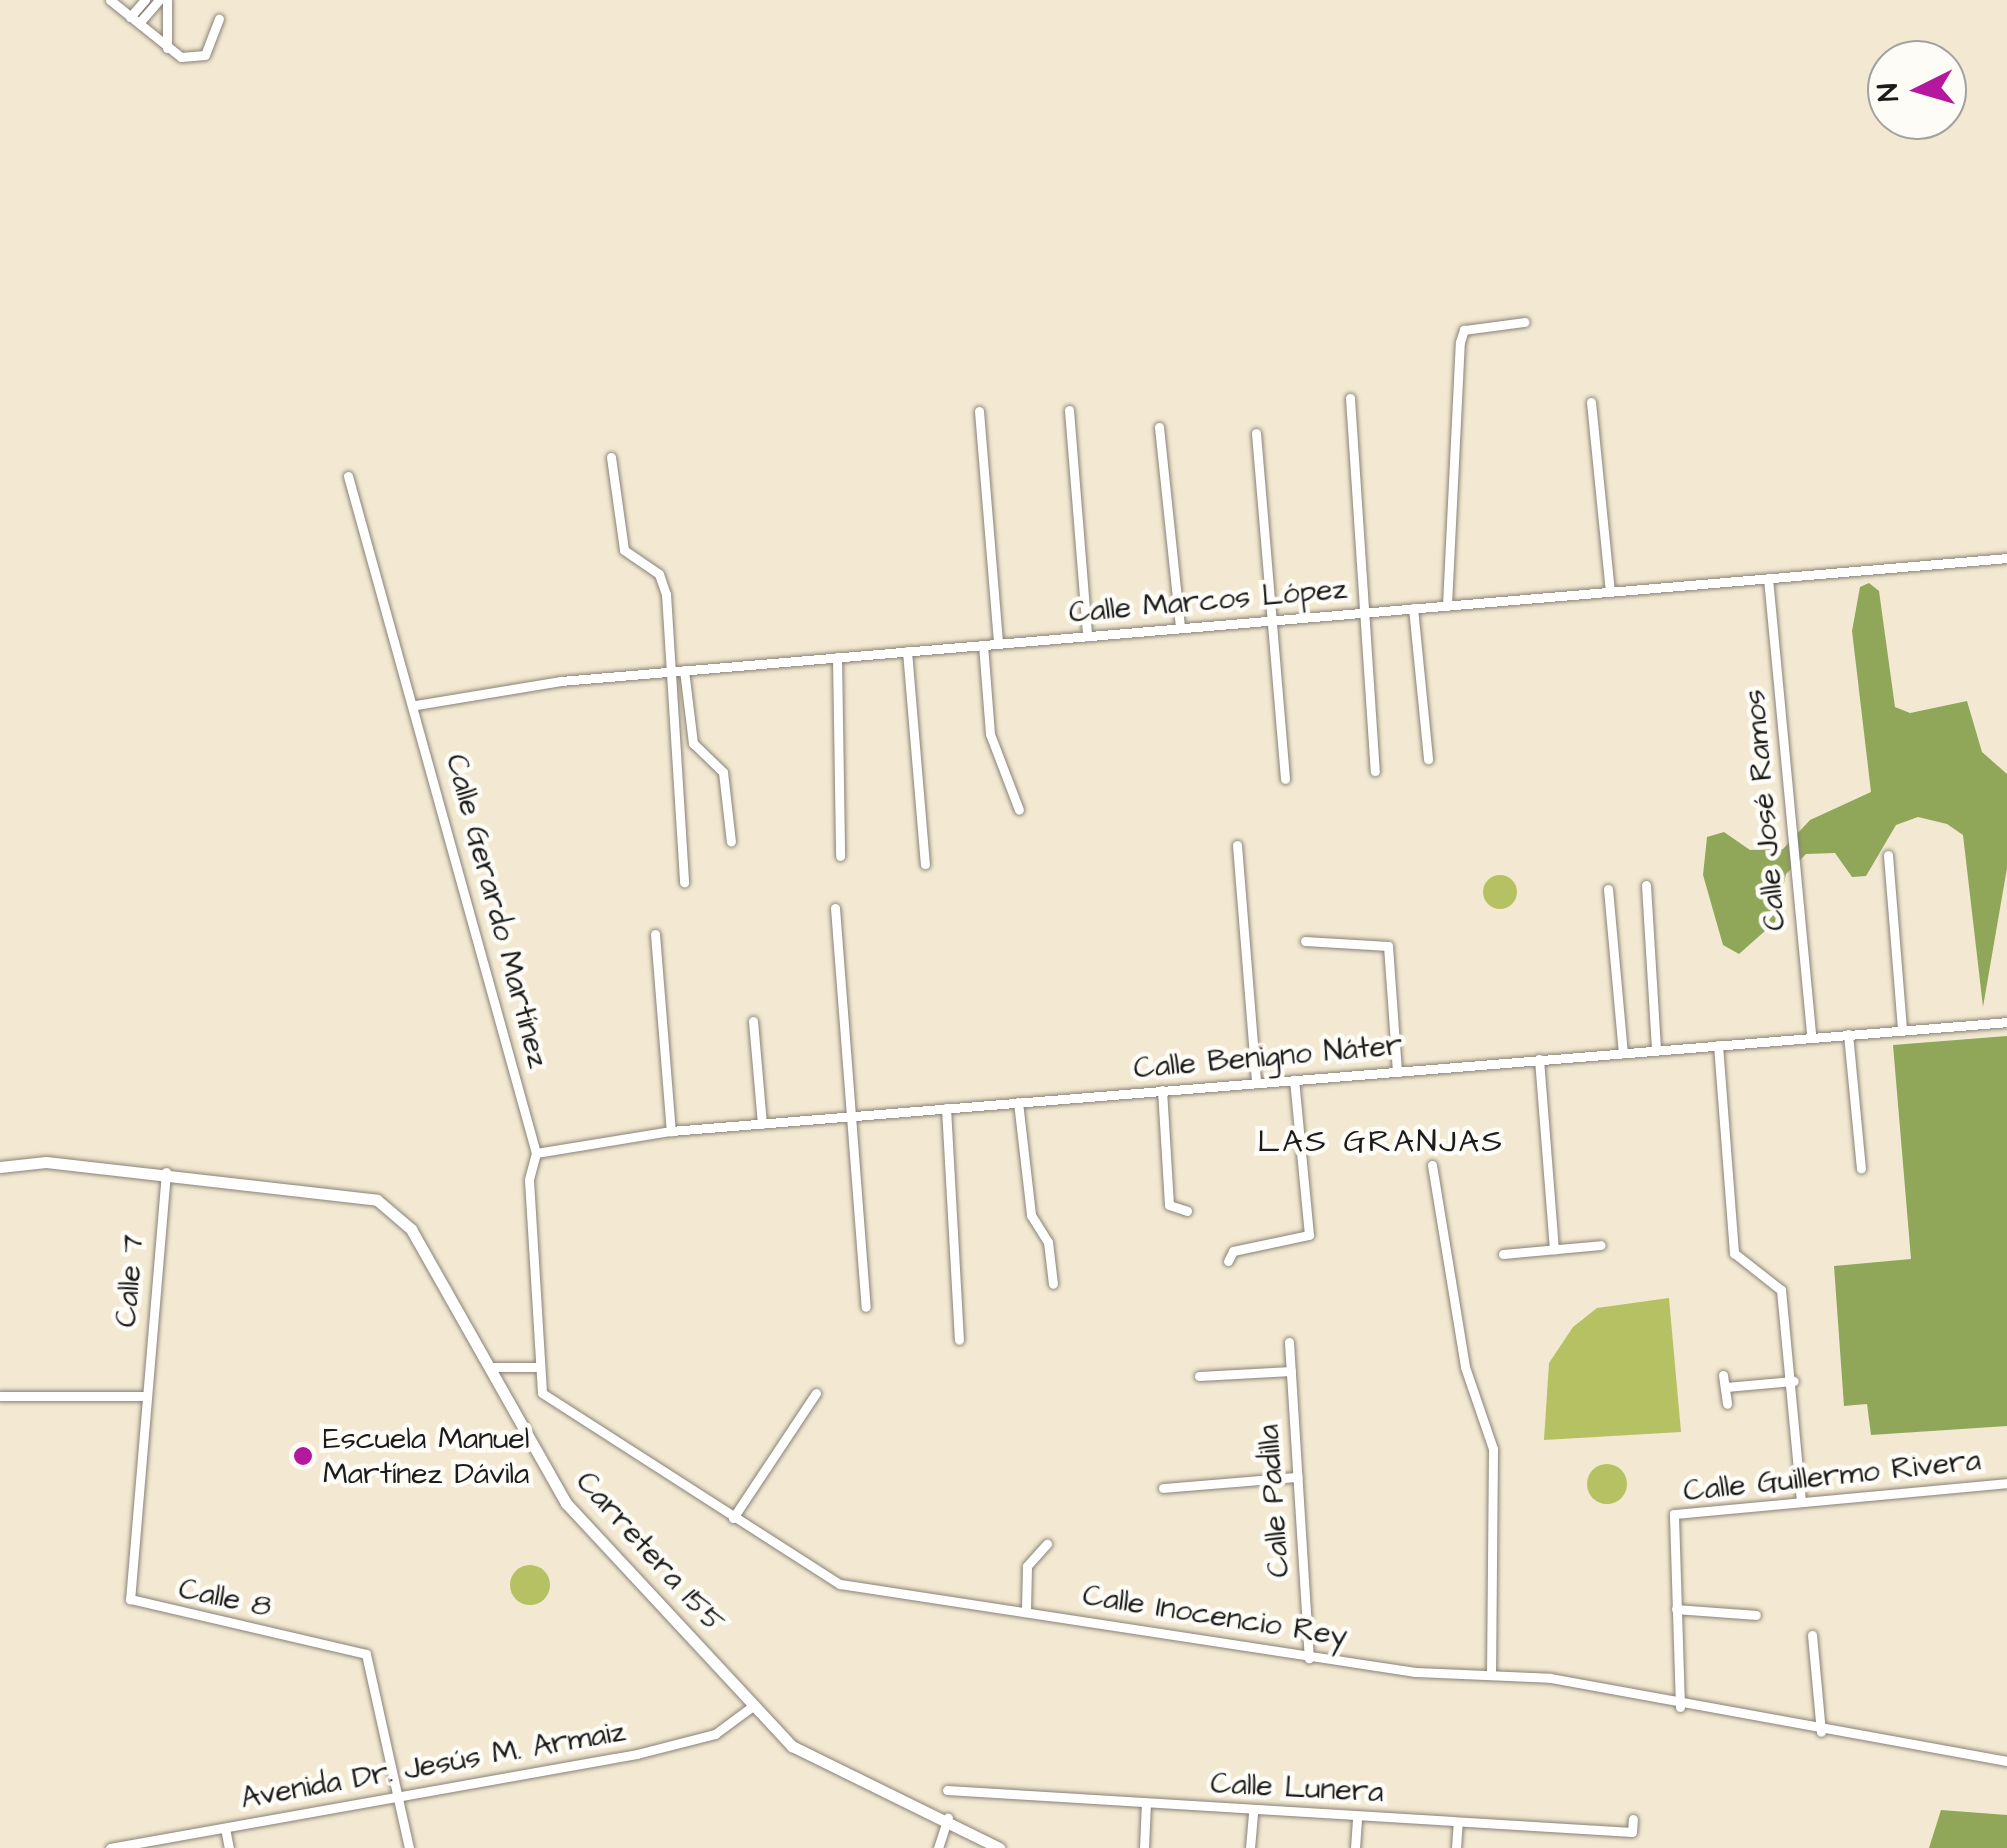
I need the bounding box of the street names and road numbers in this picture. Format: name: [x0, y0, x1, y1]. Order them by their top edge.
street label: Calle Marcos López: [1067, 571, 1349, 631]
street label: Calle José Ramos: [1737, 688, 1793, 932]
street label: Calle Gerardo Martínez: [438, 750, 556, 1072]
street label: Calle Benigno Náter: [1132, 1027, 1404, 1087]
street label: Calle 7: [108, 1233, 152, 1329]
street label: Calle Padilla: [1251, 1423, 1297, 1579]
street label: Calle Guillermo Rivera: [1682, 1442, 1982, 1510]
street label: Carretera 155: [568, 1464, 732, 1640]
street label: Calle 8: [175, 1571, 275, 1625]
street label: Calle Inocencio Rey: [1080, 1577, 1350, 1655]
street label: Avenida Dr. Jesús M. Armaiz: [238, 1713, 628, 1817]
street label: Calle Lunera: [1210, 1765, 1384, 1811]

